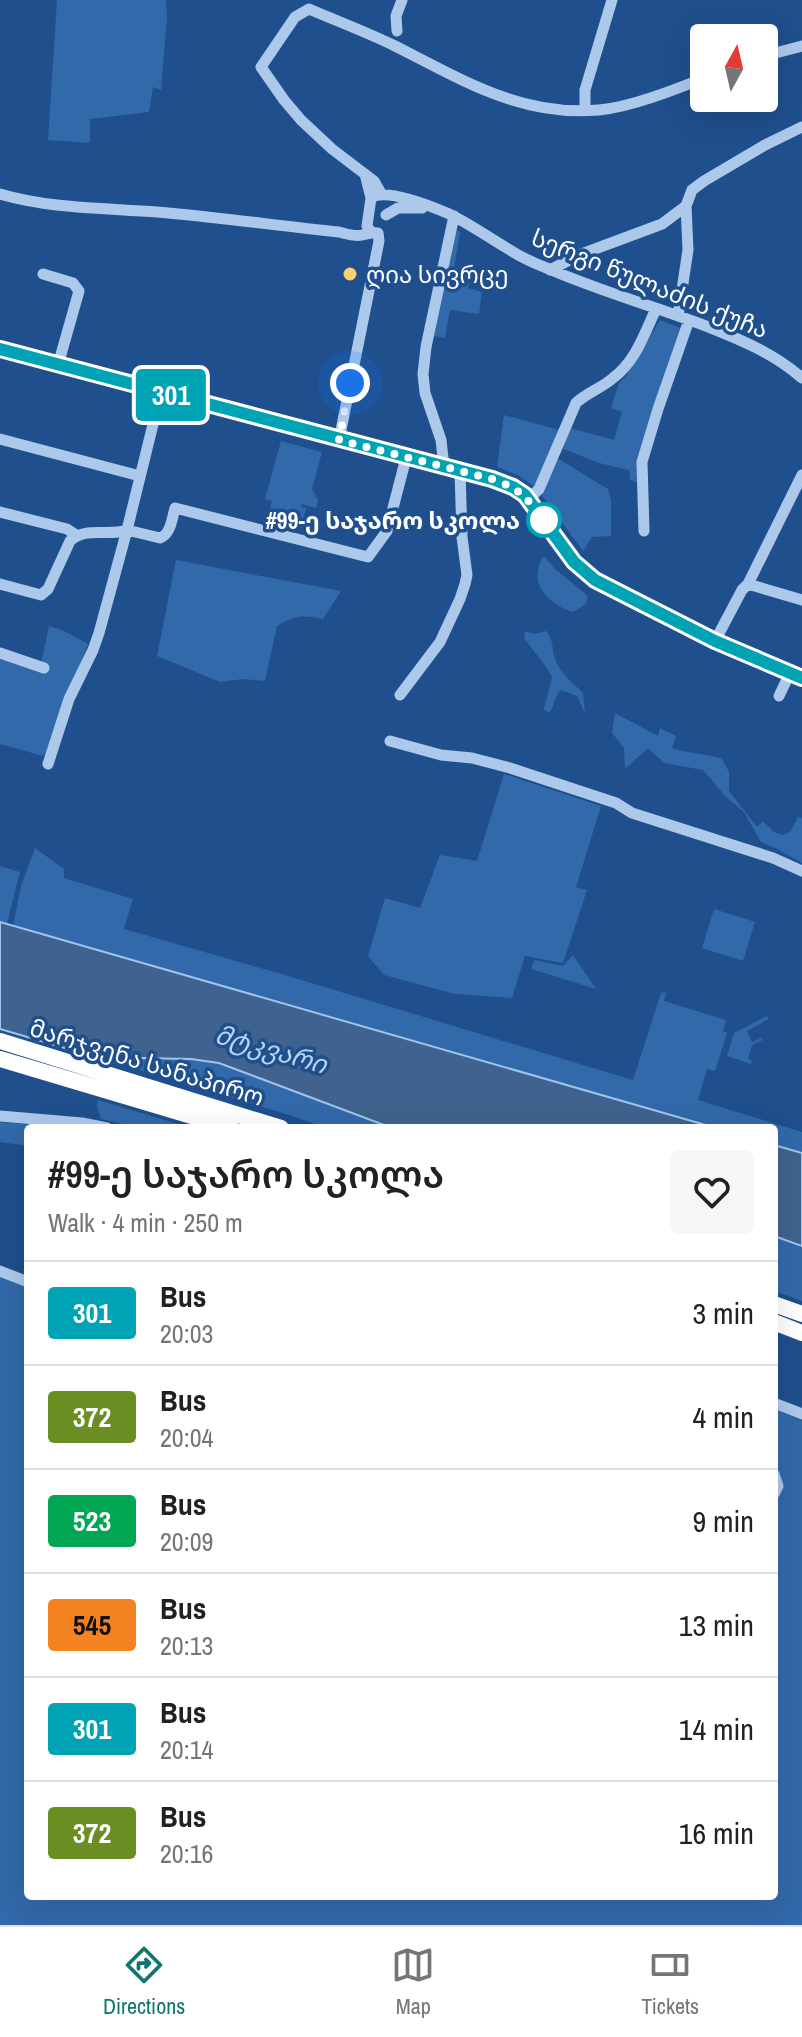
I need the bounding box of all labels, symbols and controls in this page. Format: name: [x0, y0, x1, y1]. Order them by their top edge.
north arrow: [690, 24, 778, 112]
map controls: [690, 24, 778, 112]
street label: სერგი წულაძის ქუჩა: [527, 221, 773, 345]
place label: ღია სივრცე: [366, 258, 509, 290]
marker: ღია სივრცე: [341, 265, 359, 283]
your location: [330, 363, 370, 403]
line badge: 301: [125, 369, 217, 421]
text: 301: [152, 376, 190, 414]
marker: #99-ე საჯარო სკოლა: [527, 503, 561, 537]
place label: #99-ე საჯარო სკოლა: [266, 504, 520, 536]
street label: მარჯვენა სანაპირო: [26, 1011, 268, 1113]
water label: მტკვარი: [211, 1016, 332, 1082]
text: #99-ე საჯარო სკოლა: [48, 1149, 444, 1200]
button: heart: [670, 1150, 754, 1234]
text: Walk · 4 min · 250 m: [48, 1205, 243, 1240]
text: Bus: [160, 1276, 206, 1316]
text: 3 min: [692, 1293, 754, 1333]
text: 301: [73, 1294, 111, 1332]
text: 20:03: [160, 1316, 213, 1351]
text: Bus: [160, 1380, 206, 1420]
text: 4 min: [692, 1397, 754, 1437]
text: 372: [73, 1398, 111, 1436]
text: 20:04: [160, 1420, 213, 1455]
text: Bus: [160, 1484, 206, 1524]
text: 9 min: [692, 1501, 754, 1541]
text: 523: [73, 1502, 111, 1540]
text: 20:09: [160, 1524, 213, 1559]
text: Bus: [160, 1588, 206, 1628]
text: 13 min: [679, 1605, 754, 1645]
text: 545: [73, 1606, 111, 1644]
text: 20:13: [160, 1628, 213, 1663]
text: Bus: [160, 1692, 206, 1732]
text: 14 min: [679, 1709, 754, 1749]
text: 301: [73, 1710, 111, 1748]
text: 20:14: [160, 1732, 213, 1767]
text: Bus: [160, 1796, 206, 1836]
text: 16 min: [679, 1813, 754, 1853]
text: 372: [73, 1814, 111, 1852]
text: 20:16: [160, 1836, 213, 1871]
tab: Directions: [103, 1943, 185, 2021]
tab: Map: [391, 1943, 435, 2021]
tab: Tickets: [641, 1943, 699, 2021]

